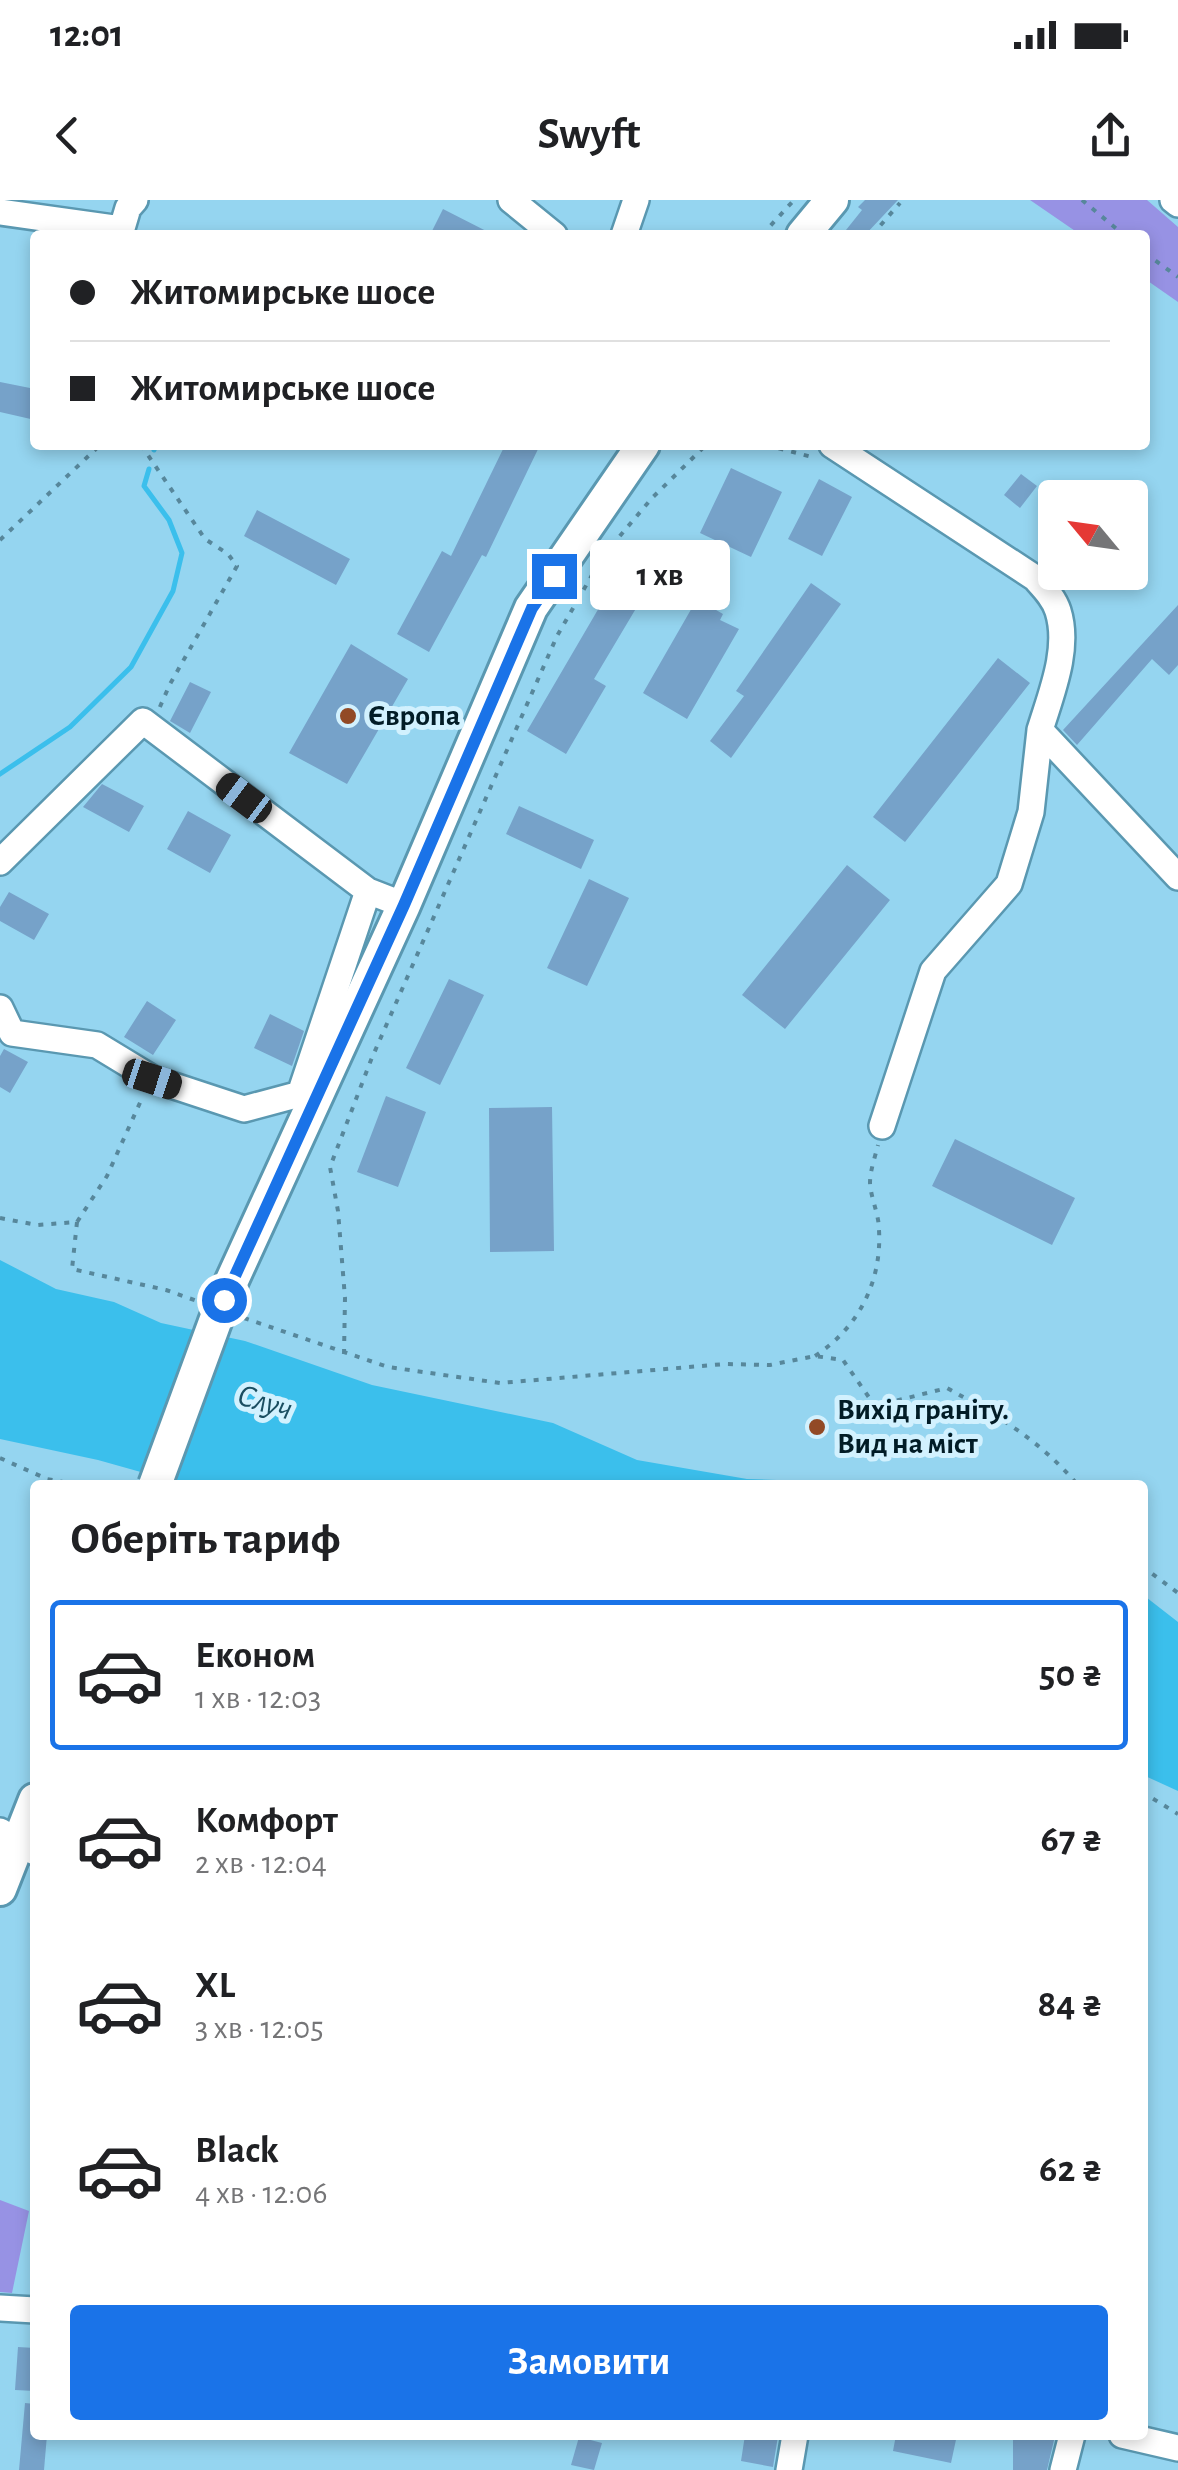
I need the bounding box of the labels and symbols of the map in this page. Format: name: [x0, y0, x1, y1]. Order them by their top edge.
north arrow: [1038, 480, 1148, 590]
callout: 1 хв: [589, 541, 729, 611]
route end: [532, 554, 577, 599]
place label: Європа: [368, 701, 460, 731]
marker: Європа: [337, 705, 359, 727]
car: [211, 768, 277, 828]
car: [119, 1055, 185, 1103]
route start: [202, 1278, 247, 1323]
water label: Случ: [234, 1379, 296, 1425]
place label: Вихід граніту. Вид на міст: [837, 1395, 1009, 1459]
marker: Вихід граніту. Вид на міст: [806, 1416, 828, 1438]

